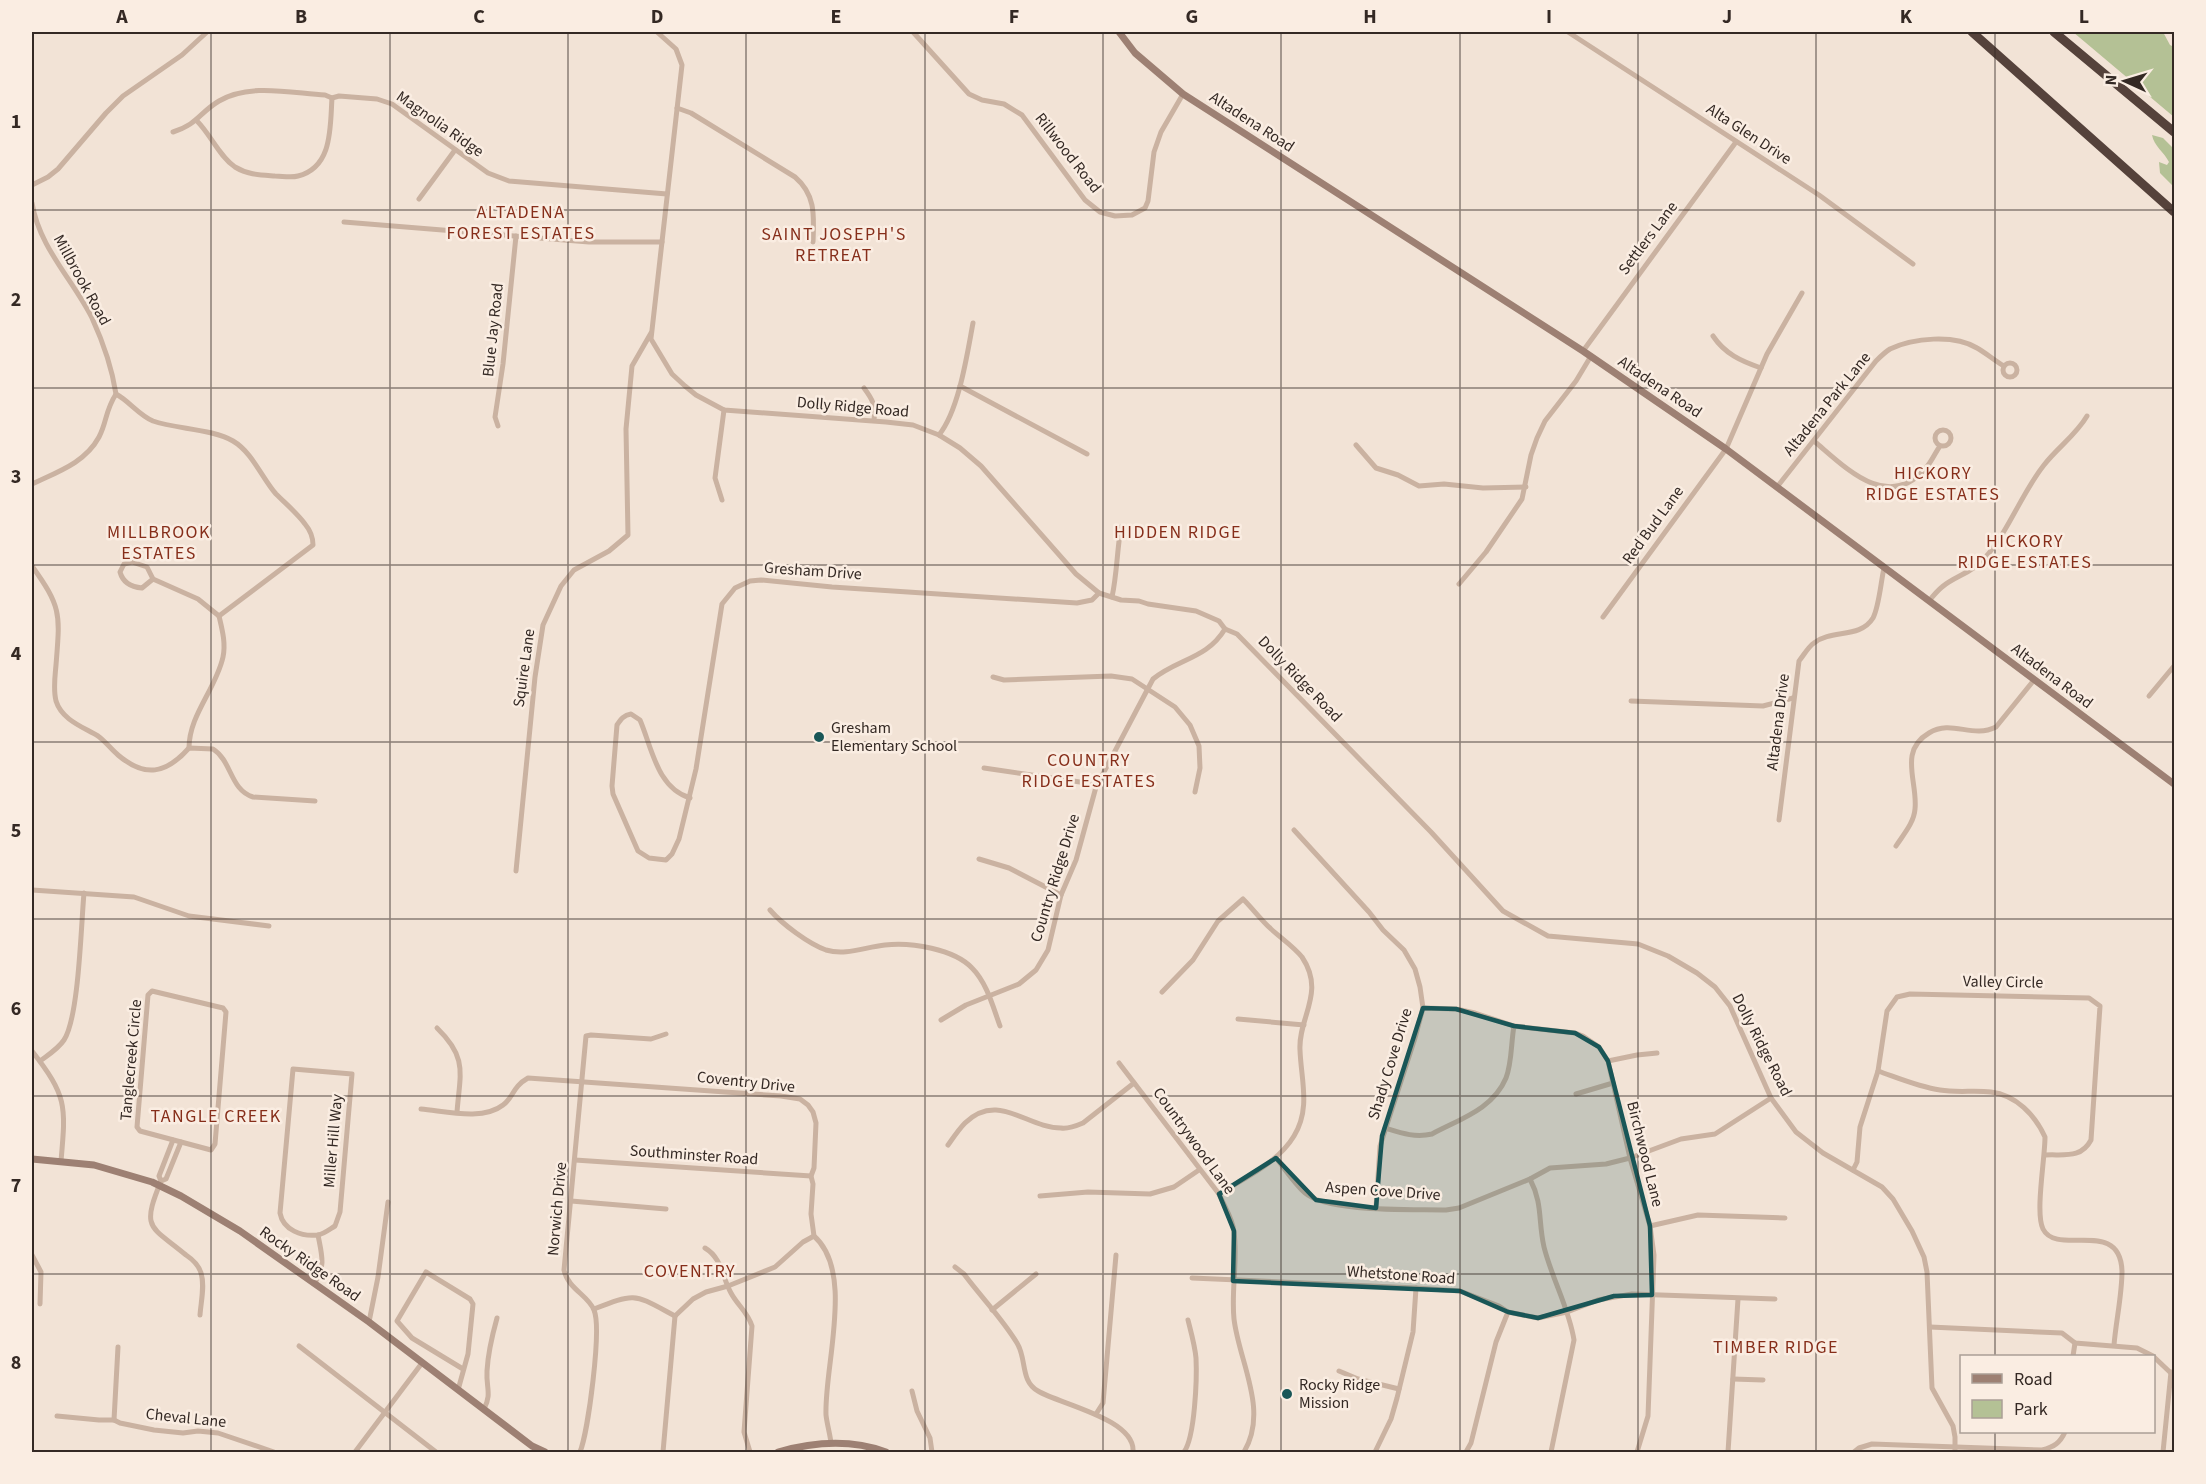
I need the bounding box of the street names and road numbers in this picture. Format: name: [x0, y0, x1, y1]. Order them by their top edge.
street label: Magnolia Ridge: [392, 86, 488, 162]
street label: Altadena Road: [1205, 86, 1299, 158]
street label: Alta Glen Drive: [1702, 98, 1796, 170]
street label: Rillwood Road: [1030, 108, 1106, 198]
street label: Settlers Lane: [1613, 197, 1683, 279]
street label: Millbrook Road: [48, 231, 116, 329]
street label: Blue Jay Road: [477, 282, 509, 378]
street label: Altadena Park Lane: [1778, 347, 1876, 461]
street label: Altadena Road: [1614, 351, 1706, 423]
street label: Dolly Ridge Road: [796, 391, 910, 423]
street label: Red Bud Lane: [1617, 481, 1689, 569]
street label: Gresham Drive: [763, 557, 863, 585]
street label: Squire Lane: [508, 627, 540, 709]
street label: Dolly Ridge Road: [1253, 631, 1347, 727]
street label: Altadena Road: [2007, 638, 2097, 714]
street label: Altadena Drive: [1761, 672, 1795, 772]
street label: Country Ridge Drive: [1025, 811, 1085, 945]
street label: Valley Circle: [1963, 970, 2044, 994]
street label: Dolly Ridge Road: [1727, 990, 1797, 1100]
street label: Tanglecreek Circle: [115, 998, 147, 1122]
street label: Shady Cove Drive: [1363, 1005, 1417, 1123]
street label: Coventry Drive: [696, 1066, 796, 1098]
street label: Countrywood Lane: [1148, 1083, 1240, 1199]
street label: Miller Hill Way: [318, 1093, 348, 1189]
street label: Birchwood Lane: [1621, 1099, 1669, 1209]
street label: Southminster Road: [629, 1140, 759, 1170]
street label: Norwich Drive: [542, 1161, 572, 1257]
street label: Aspen Cove Drive: [1325, 1176, 1441, 1206]
street label: Rocky Ridge Road: [255, 1221, 365, 1307]
street label: Whetstone Road: [1346, 1260, 1456, 1290]
street label: Cheval Lane: [145, 1403, 227, 1433]

